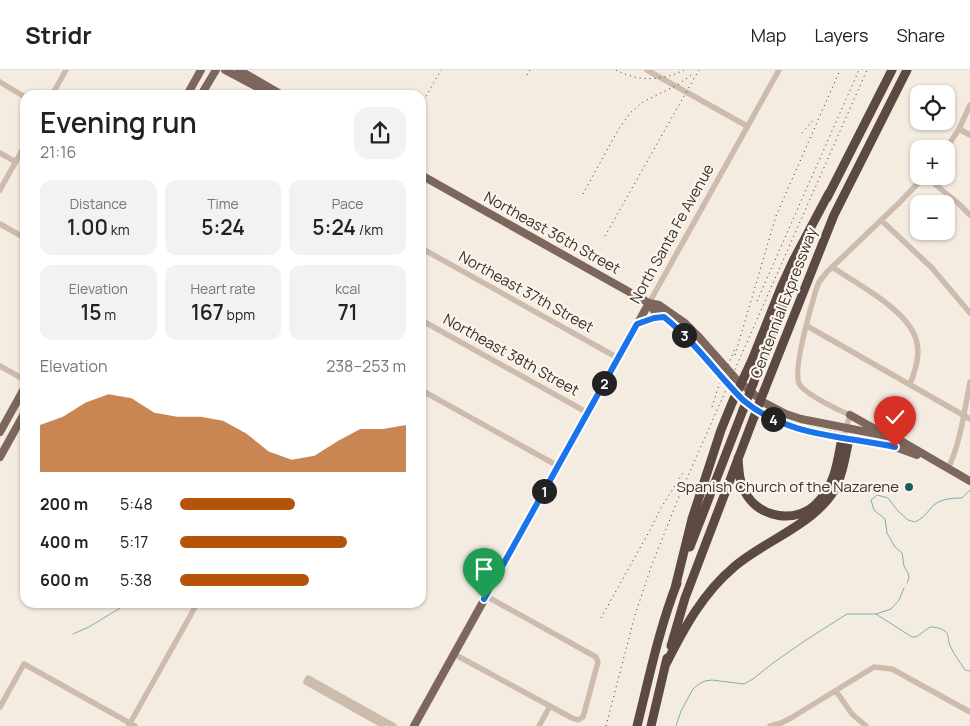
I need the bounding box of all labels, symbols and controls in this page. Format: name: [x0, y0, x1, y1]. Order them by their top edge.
text: Stridr: [25, 18, 92, 51]
text: Map: [751, 23, 786, 47]
text: Layers: [814, 23, 868, 47]
text: Share: [896, 23, 945, 47]
map controls: [910, 85, 955, 240]
button: locate: [910, 85, 955, 130]
text: Evening run: [40, 103, 197, 141]
button: share: [354, 107, 406, 159]
button: +: [910, 140, 955, 185]
text: 21:16: [40, 141, 76, 163]
street label: North Santa Fe Avenue: [624, 160, 719, 307]
street label: Northeast 36th Street: [480, 186, 624, 279]
text: Distance: [70, 194, 127, 213]
text: Time: [207, 194, 239, 213]
text: Pace: [332, 194, 363, 213]
button: −: [910, 195, 955, 240]
text: 1.00: [67, 213, 108, 241]
text: 5:24: [201, 213, 245, 241]
text: 5:24: [312, 213, 356, 241]
text: km: [108, 220, 130, 239]
text: /km: [356, 220, 383, 239]
street label: Centennial Expressway: [745, 224, 822, 381]
street label: Northeast 37th Street: [455, 246, 597, 337]
text: Elevation: [69, 279, 128, 298]
text: Heart rate: [191, 279, 255, 298]
text: kcal: [335, 279, 360, 298]
text: 15: [80, 298, 102, 326]
text: 167: [191, 298, 224, 326]
text: 71: [338, 298, 358, 326]
text: m: [102, 305, 116, 324]
text: bpm: [224, 305, 255, 324]
street label: Northeast 38th Street: [440, 308, 583, 401]
pin: 3: [672, 322, 696, 348]
text: 3: [680, 326, 689, 345]
text: Elevation: [40, 355, 108, 377]
text: 238–253 m: [326, 355, 406, 377]
pin: 2: [592, 370, 616, 396]
text: 2: [600, 374, 609, 393]
pin: [874, 396, 916, 447]
icon: check: [881, 403, 909, 431]
pin: 4: [760, 406, 786, 432]
text: 4: [769, 410, 778, 429]
place label: Spanish Church of the Nazarene: [677, 476, 899, 497]
pin: 1: [532, 478, 556, 504]
marker: Spanish Church of the Nazarene: [903, 481, 915, 493]
text: 1: [541, 482, 548, 501]
text: 200 m: [40, 493, 88, 515]
text: 5:48: [120, 493, 153, 515]
text: 400 m: [40, 531, 88, 553]
text: 5:17: [120, 531, 148, 553]
pin: [463, 548, 505, 599]
icon: arrive: [470, 555, 498, 583]
text: 600 m: [40, 569, 89, 591]
text: 5:38: [120, 569, 152, 591]

